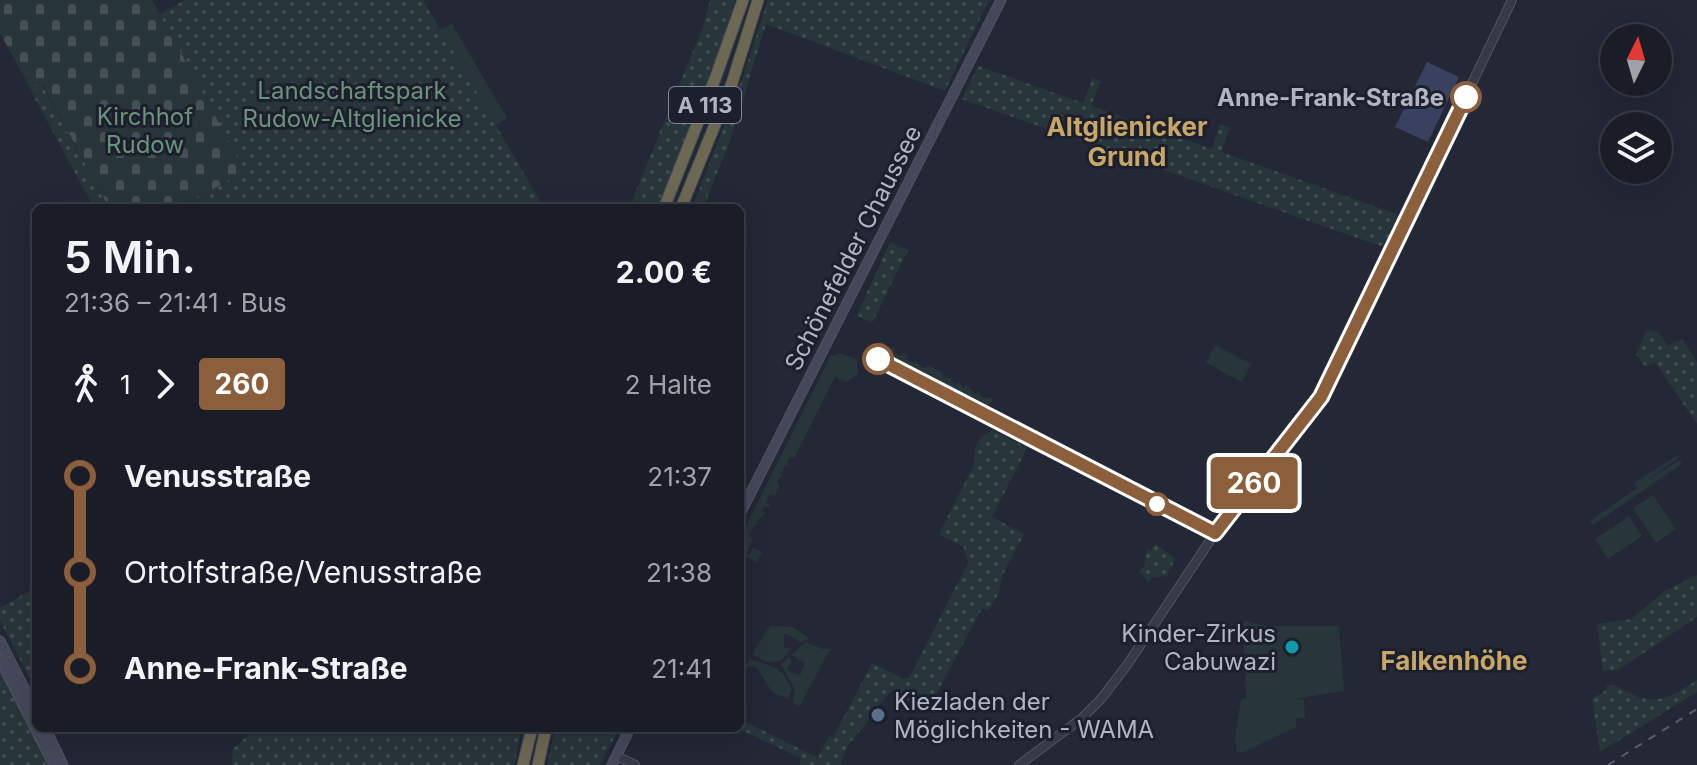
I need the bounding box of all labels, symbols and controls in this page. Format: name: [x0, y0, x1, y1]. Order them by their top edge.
north arrow: [1600, 24, 1672, 96]
map controls: [1600, 24, 1672, 184]
park label: Landschaftspark Rudow-Altglienicke: [242, 76, 462, 133]
marker: Anne-Frank-Straße: [1451, 82, 1481, 112]
place label: Anne-Frank-Straße: [1217, 83, 1444, 112]
road number: A 113: [669, 87, 741, 123]
park label: Kirchhof Rudow: [97, 102, 193, 159]
district label: Altglienicker Grund: [1046, 111, 1208, 172]
button: layers: [1600, 112, 1672, 184]
street label: Schönefelder Chaussee: [779, 121, 927, 375]
text: 5 Min.: [64, 230, 196, 284]
text: 2.00 €: [616, 254, 712, 290]
text: 21:36 – 21:41 · Bus: [64, 287, 287, 318]
unlabelled marker: [863, 344, 893, 374]
icon: walk: [64, 362, 108, 406]
icon: forward: [143, 362, 187, 406]
text: 260: [215, 367, 269, 401]
text: 1: [120, 369, 131, 400]
text: 2 Halte: [625, 369, 712, 400]
line badge: 260: [1208, 457, 1300, 509]
text: Venusstraße: [124, 458, 311, 494]
text: 21:37: [647, 461, 712, 492]
text: 260: [1227, 466, 1281, 500]
unlabelled marker: [1146, 493, 1168, 515]
text: Ortolfstraße/Venusstraße: [124, 554, 482, 590]
text: 21:38: [646, 557, 712, 588]
place label: Kinder-Zirkus Cabuwazi: [1121, 619, 1276, 676]
marker: Kinder-Zirkus Cabuwazi: [1283, 638, 1301, 656]
district label: Falkenhöhe: [1381, 645, 1527, 676]
text: Anne-Frank-Straße: [124, 650, 408, 686]
text: 21:41: [651, 653, 712, 684]
place label: Kiezladen der Möglichkeiten - WAMA: [894, 687, 1154, 744]
marker: Kiezladen der Möglichkeiten - WAMA: [869, 706, 887, 724]

